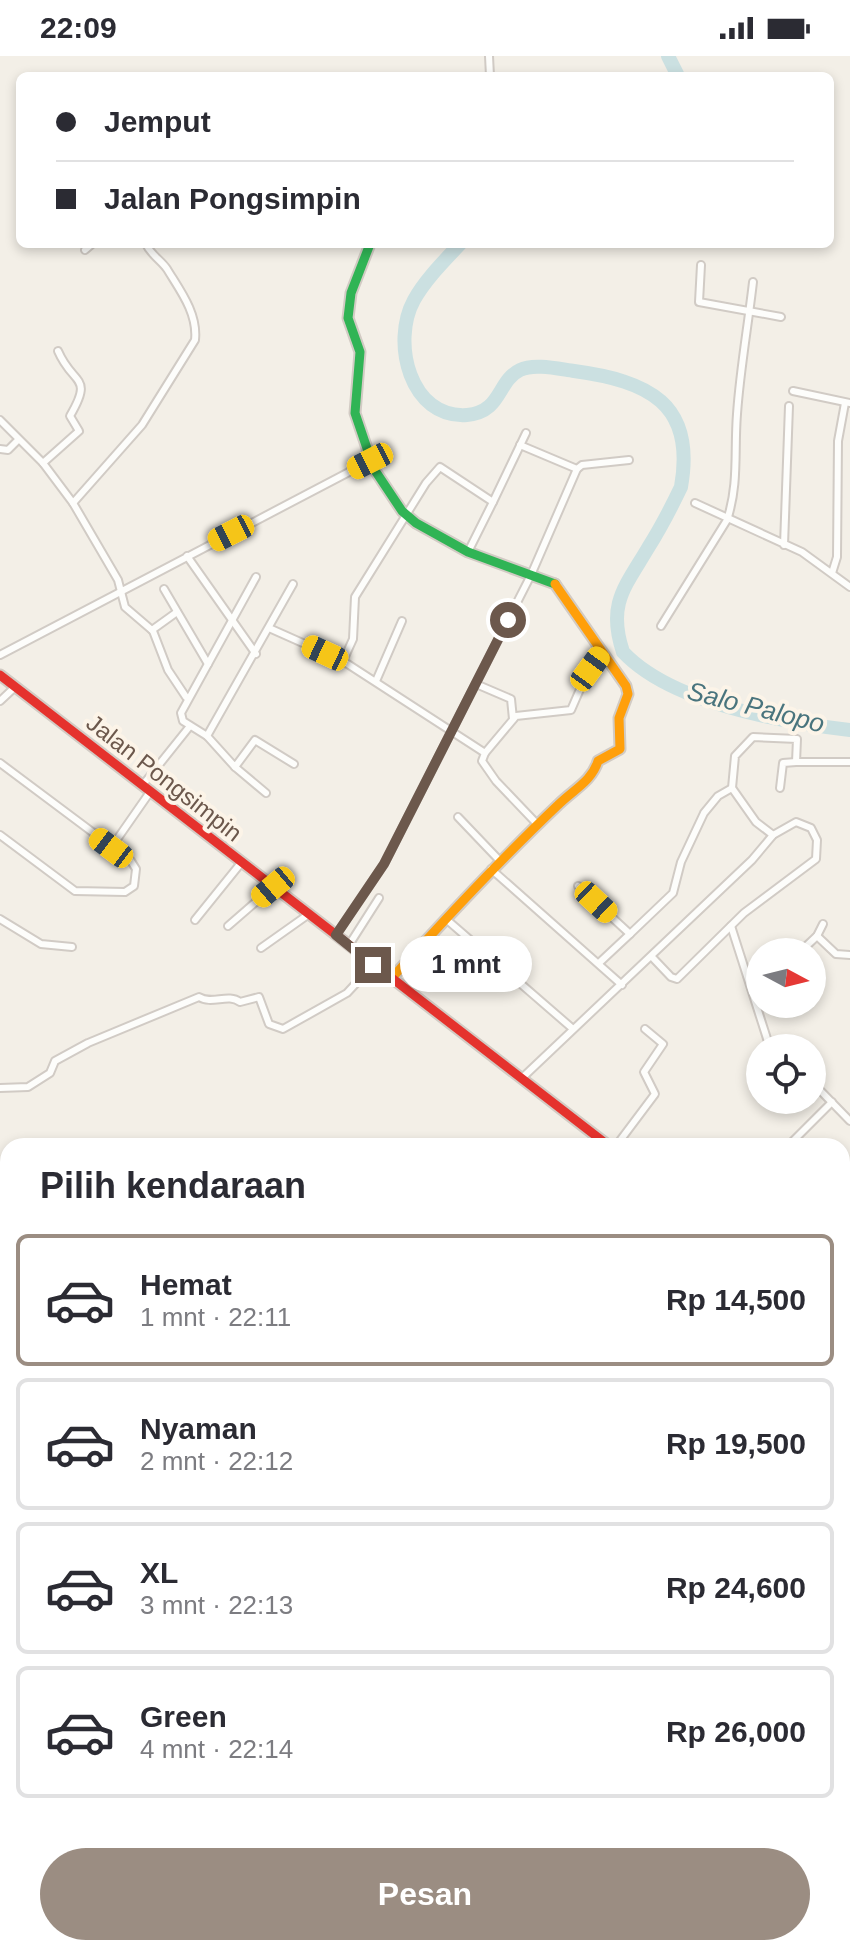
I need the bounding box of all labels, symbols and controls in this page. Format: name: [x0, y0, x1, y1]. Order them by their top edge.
text: 22:09: [40, 11, 117, 44]
text: Jemput: [104, 105, 211, 138]
text: Jalan Pongsimpin: [104, 182, 361, 215]
car: [343, 439, 397, 483]
car: [204, 511, 258, 555]
route start: [490, 602, 526, 638]
car: [298, 632, 352, 674]
car: [566, 643, 614, 695]
water label: Salo Palopo: [684, 675, 828, 739]
street label: Jalan Pongsimpin: [81, 709, 247, 847]
car: [85, 824, 137, 872]
car: [247, 862, 299, 912]
car: [570, 877, 622, 927]
callout: 1 mnt: [401, 937, 533, 993]
north arrow: [746, 938, 826, 1018]
map controls: [746, 938, 826, 1114]
route end: [355, 947, 391, 983]
text: 1 mnt: [431, 949, 501, 979]
button: locate: [746, 1034, 826, 1114]
text: Pilih kendaraan: [40, 1165, 306, 1206]
icon: car: [44, 1264, 116, 1336]
text: Hemat: [140, 1268, 232, 1301]
text: Rp 14,500: [666, 1283, 806, 1316]
text: 1 mnt · 22:11: [140, 1302, 291, 1332]
icon: car: [44, 1408, 116, 1480]
text: Nyaman: [140, 1412, 257, 1445]
text: Rp 19,500: [666, 1427, 806, 1460]
text: 2 mnt · 22:12: [140, 1446, 293, 1476]
icon: car: [44, 1552, 116, 1624]
text: XL: [140, 1556, 178, 1589]
text: Rp 24,600: [666, 1571, 806, 1604]
text: 3 mnt · 22:13: [140, 1590, 293, 1620]
icon: car: [44, 1696, 116, 1768]
text: Green: [140, 1700, 227, 1733]
text: Rp 26,000: [666, 1715, 806, 1748]
text: 4 mnt · 22:14: [140, 1734, 293, 1764]
button: Pesan: [40, 1848, 810, 1940]

